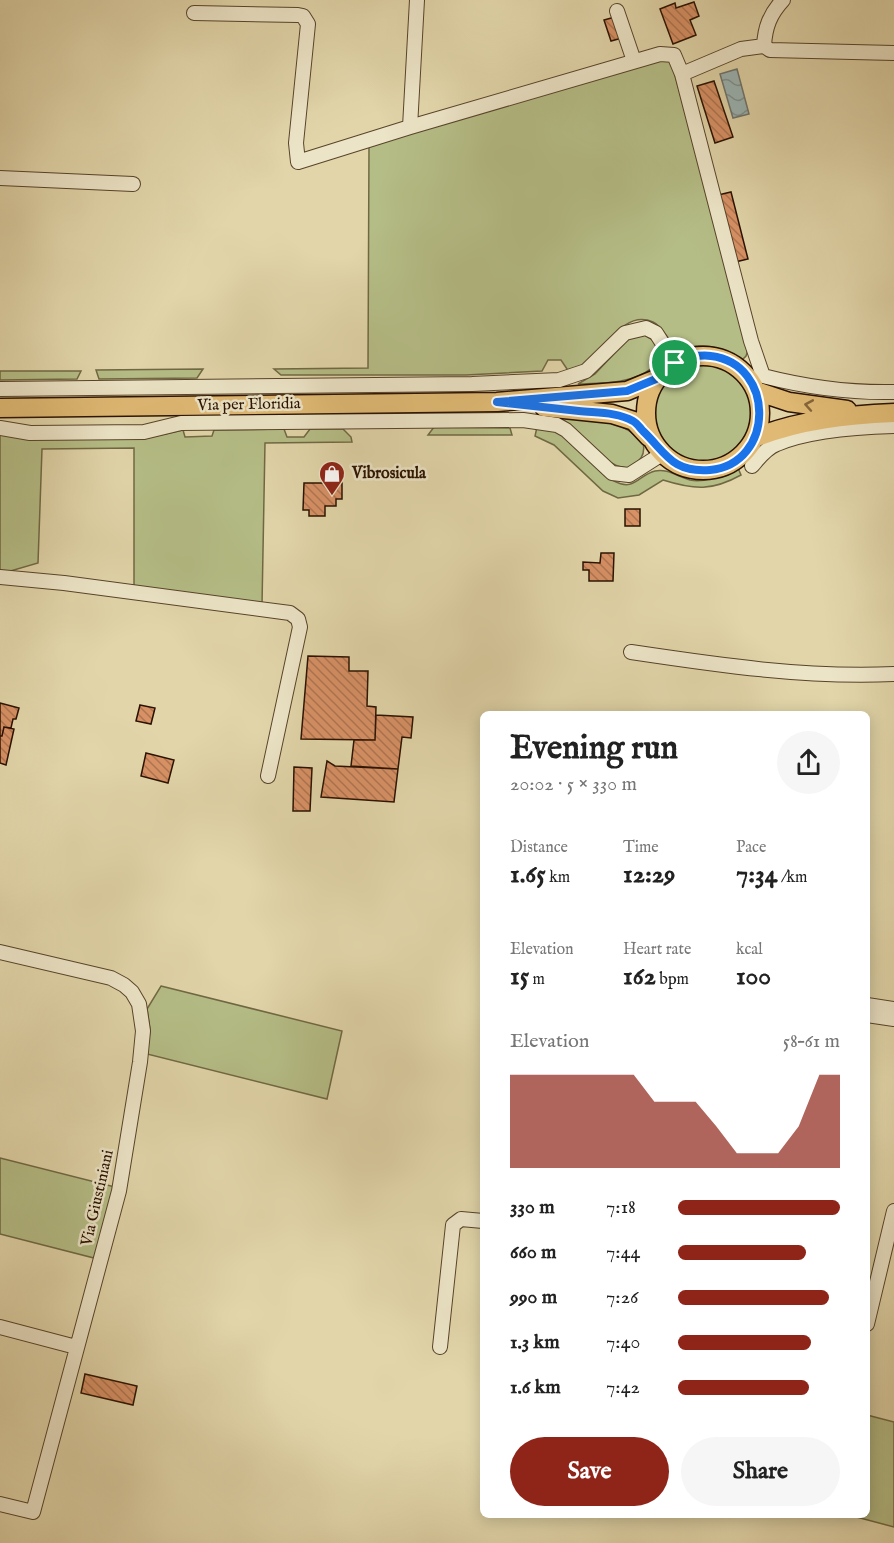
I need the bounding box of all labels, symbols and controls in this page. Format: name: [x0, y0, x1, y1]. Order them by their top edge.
pin: [649, 337, 700, 388]
icon: arrive: [658, 346, 691, 379]
street label: Via per Floridia: [196, 394, 301, 416]
one-way arrow: [804, 399, 814, 412]
shop icon: Vibrosicula: [317, 459, 347, 497]
place label: Vibrosicula: [351, 464, 427, 484]
text: Evening run: [510, 728, 678, 770]
button: share: [777, 731, 840, 794]
text: 20:02 · 5 × 330 m: [510, 772, 637, 797]
text: Distance: [510, 838, 568, 858]
text: Time: [623, 838, 659, 858]
text: Pace: [736, 838, 766, 858]
text: 1.65: [510, 858, 546, 891]
text: 12:29: [623, 858, 675, 891]
text: 7:34: [736, 858, 777, 891]
text: km: [546, 868, 570, 888]
text: /km: [777, 868, 807, 888]
text: Elevation: [510, 940, 573, 960]
text: Heart rate: [623, 940, 691, 960]
text: kcal: [736, 940, 763, 960]
text: 15: [510, 960, 529, 993]
text: 162: [623, 960, 656, 993]
text: 100: [736, 960, 771, 993]
text: m: [529, 970, 545, 990]
text: bpm: [656, 970, 689, 990]
text: Elevation: [510, 1029, 589, 1054]
text: 58–61 m: [783, 1029, 840, 1054]
street label: Via Giustiniani: [77, 1148, 119, 1249]
text: 330 m: [510, 1195, 555, 1220]
text: 7:18: [606, 1195, 636, 1220]
text: 660 m: [510, 1240, 557, 1265]
text: 7:44: [606, 1240, 640, 1265]
text: 990 m: [510, 1285, 557, 1310]
text: 7:26: [606, 1285, 638, 1310]
text: 1.3 km: [510, 1330, 560, 1355]
text: 7:40: [606, 1330, 640, 1355]
text: 1.6 km: [510, 1375, 561, 1400]
text: 7:42: [606, 1375, 640, 1400]
button: Save: [510, 1437, 669, 1506]
button: Share: [681, 1437, 840, 1506]

